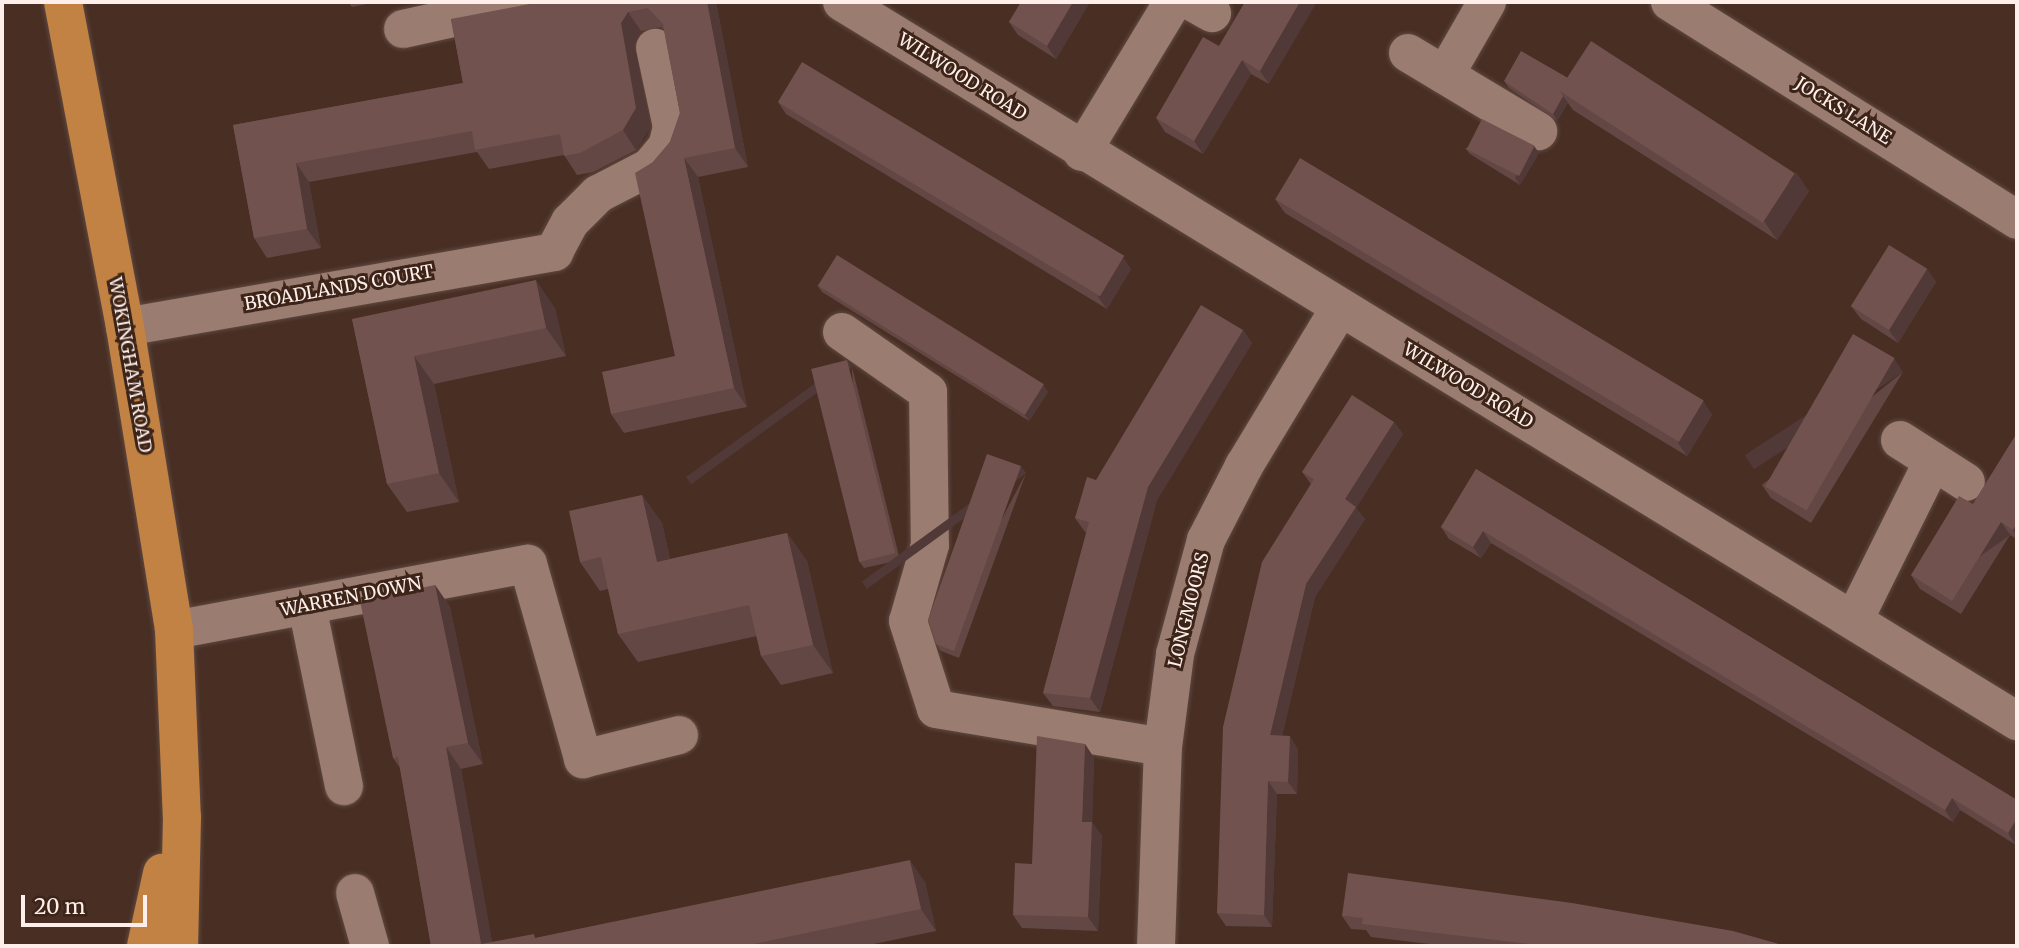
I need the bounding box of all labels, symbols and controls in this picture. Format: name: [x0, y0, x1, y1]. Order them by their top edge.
street label: WILWOOD ROAD: [894, 29, 1030, 125]
street label: JOCKS LANE: [1791, 73, 1895, 149]
street label: BROADLANDS COURT: [243, 261, 435, 315]
street label: WOKINGHAM ROAD: [104, 275, 156, 455]
street label: WILWOOD ROAD: [1399, 339, 1537, 433]
street label: LONGMOORS: [1164, 550, 1214, 670]
street label: WARREN DOWN: [279, 573, 423, 621]
scale bar: [24, 881, 150, 925]
text: 20 m: [34, 893, 85, 920]

